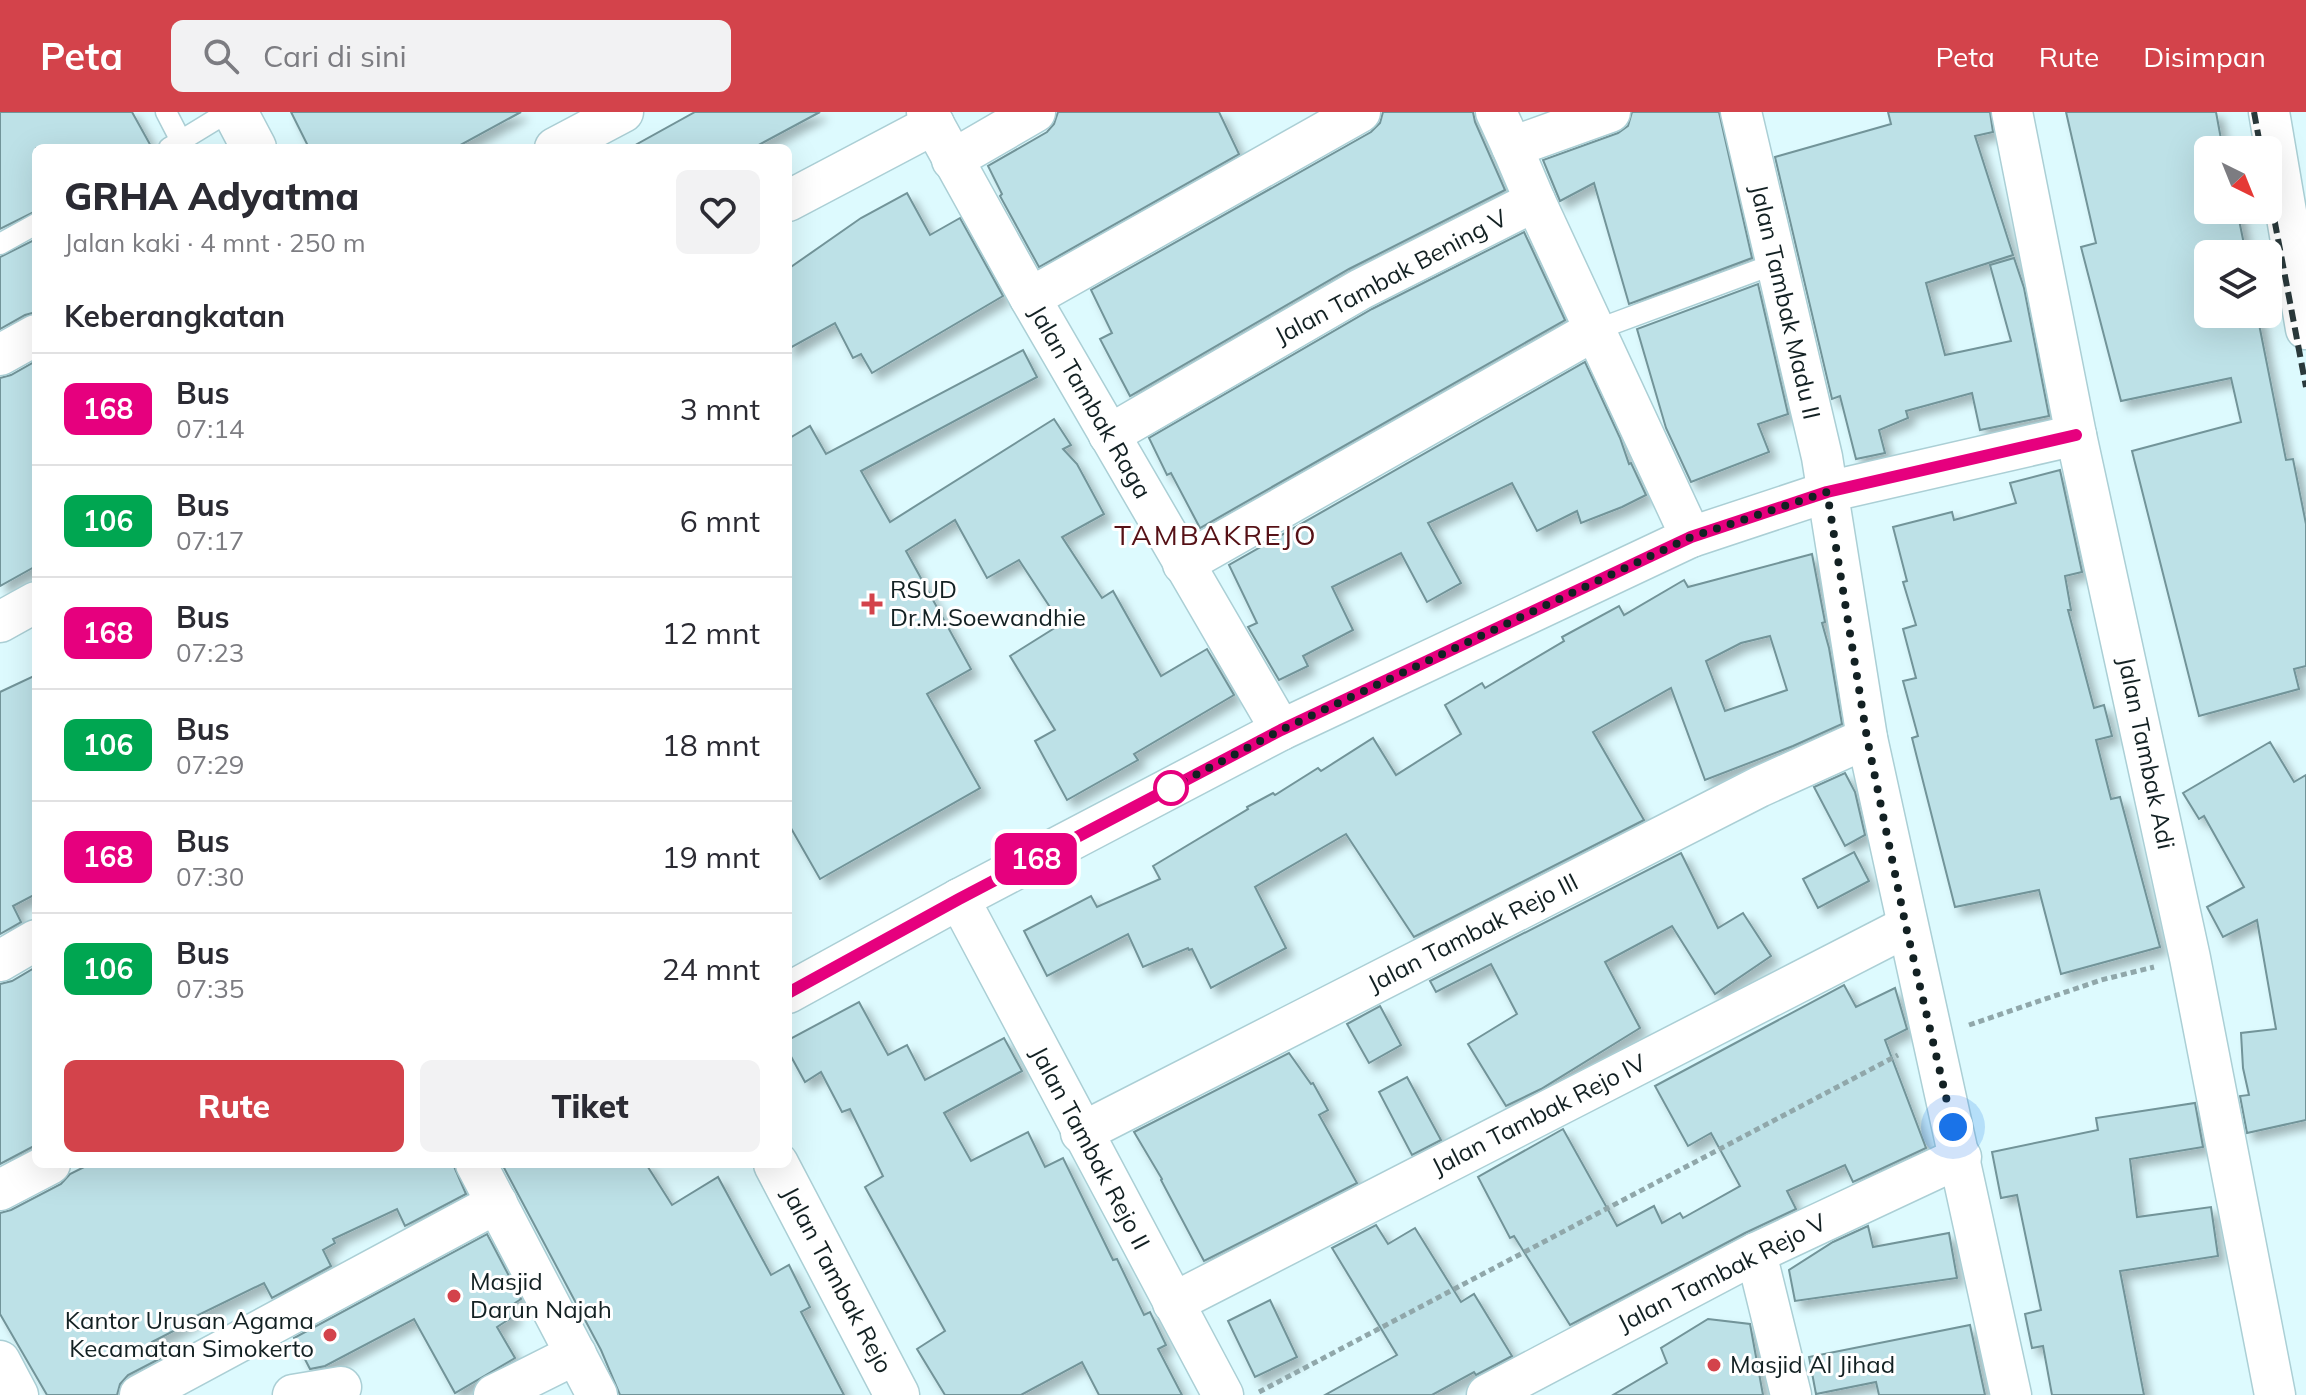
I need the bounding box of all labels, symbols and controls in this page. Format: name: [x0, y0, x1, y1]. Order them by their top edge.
search box: [171, 20, 731, 92]
text: Peta: [40, 32, 123, 80]
icon: search: [199, 34, 243, 78]
text: Cari di sini: [263, 37, 407, 75]
text: Peta: [1935, 39, 1995, 74]
text: Rute: [2039, 39, 2099, 74]
text: Disimpan: [2143, 39, 2266, 74]
north arrow: [2194, 136, 2282, 224]
map controls: [2194, 136, 2282, 328]
button: heart: [676, 170, 760, 254]
text: GRHA Adyatma: [64, 172, 359, 220]
street label: Jalan Tambak Madu II: [1744, 181, 1828, 422]
street label: Jalan Tambak Bening V: [1269, 202, 1512, 350]
text: Jalan kaki · 4 mnt · 250 m: [64, 226, 366, 259]
button: layers: [2194, 240, 2282, 328]
text: Keberangkatan: [64, 297, 285, 335]
street label: Jalan Tambak Raga: [1023, 300, 1158, 503]
text: Bus: [176, 374, 230, 412]
text: 3 mnt: [680, 390, 760, 428]
text: 168: [83, 391, 133, 426]
text: 07:14: [176, 412, 244, 445]
text: Bus: [176, 486, 230, 524]
text: 6 mnt: [680, 502, 760, 540]
text: 106: [83, 503, 133, 538]
district label: TAMBAKREJO: [1114, 517, 1318, 552]
text: 07:17: [176, 524, 244, 557]
place label: RSUD Dr.M.Soewandhie: [890, 574, 1086, 632]
marker: RSUD Dr.M.Soewandhie: [861, 593, 883, 615]
text: Bus: [176, 598, 230, 636]
text: 12 mnt: [662, 614, 760, 652]
text: 168: [83, 615, 133, 650]
text: 07:23: [176, 636, 244, 669]
street label: Jalan Tambak Adi: [2112, 654, 2182, 852]
text: Bus: [176, 710, 230, 748]
text: 18 mnt: [662, 726, 760, 764]
text: 106: [83, 727, 133, 762]
text: 07:29: [176, 748, 244, 781]
unlabelled marker: [1154, 771, 1188, 805]
text: Bus: [176, 822, 230, 860]
line badge: 168: [990, 833, 1082, 885]
text: 19 mnt: [662, 838, 760, 876]
text: 168: [83, 839, 133, 874]
text: 168: [1011, 841, 1061, 876]
text: 07:30: [176, 860, 244, 893]
street label: Jalan Tambak Rejo III: [1362, 866, 1583, 998]
text: Bus: [176, 934, 230, 972]
text: 24 mnt: [662, 950, 760, 988]
text: 106: [83, 951, 133, 986]
text: 07:35: [176, 972, 244, 1005]
street label: Jalan Tambak Rejo II: [1025, 1041, 1157, 1254]
street label: Jalan Tambak Rejo IV: [1426, 1047, 1651, 1181]
button: Rute: [64, 1060, 404, 1152]
button: Tiket: [420, 1060, 760, 1152]
your location: [1933, 1107, 1973, 1147]
street label: Jalan Tambak Rejo: [776, 1181, 900, 1378]
street label: Jalan Tambak Rejo V: [1612, 1206, 1831, 1338]
place label: Masjid Darun Najah: [470, 1266, 612, 1324]
marker: Masjid Darun Najah: [445, 1287, 463, 1305]
place label: Kantor Urusan Agama Kecamatan Simokerto: [65, 1305, 314, 1363]
marker: Kantor Urusan Agama Kecamatan Simokerto: [321, 1326, 339, 1344]
place label: Masjid Al Jihad: [1730, 1349, 1895, 1379]
marker: Masjid Al Jihad: [1705, 1356, 1723, 1374]

